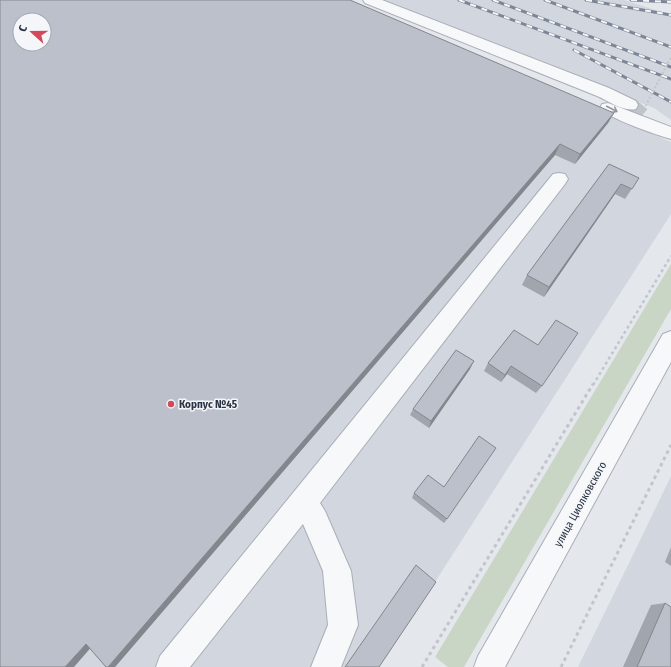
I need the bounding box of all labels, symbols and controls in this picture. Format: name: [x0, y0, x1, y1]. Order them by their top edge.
north arrow: [12, 12, 52, 52]
text: С: [16, 23, 30, 34]
one-way arrow: [606, 106, 618, 113]
place label: Корпус №45: [179, 398, 238, 411]
marker: Корпус №45: [166, 399, 176, 409]
street label: улица Циолковского: [552, 459, 609, 549]

